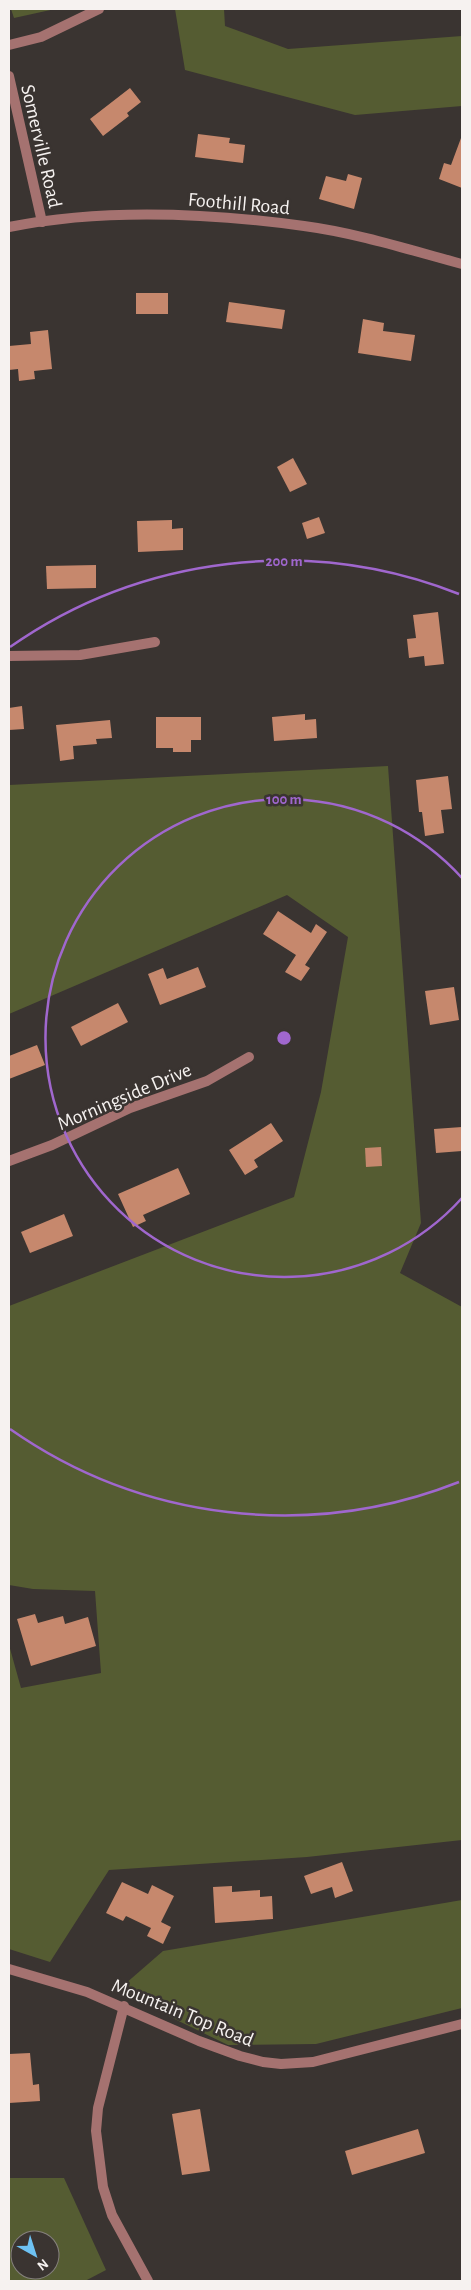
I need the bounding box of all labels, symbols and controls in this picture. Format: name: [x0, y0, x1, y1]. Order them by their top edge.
street label: Somerville Road: [17, 83, 65, 210]
street label: Foothill Road: [187, 190, 291, 218]
text: 200 m: [265, 554, 303, 569]
text: 100 m: [266, 792, 302, 807]
centre of rings: [275, 1029, 293, 1047]
street label: Morningside Drive: [54, 1060, 194, 1134]
street label: Mountain Top Road: [109, 1975, 256, 2051]
north arrow: [10, 2230, 60, 2280]
text: N: [34, 2256, 51, 2273]

